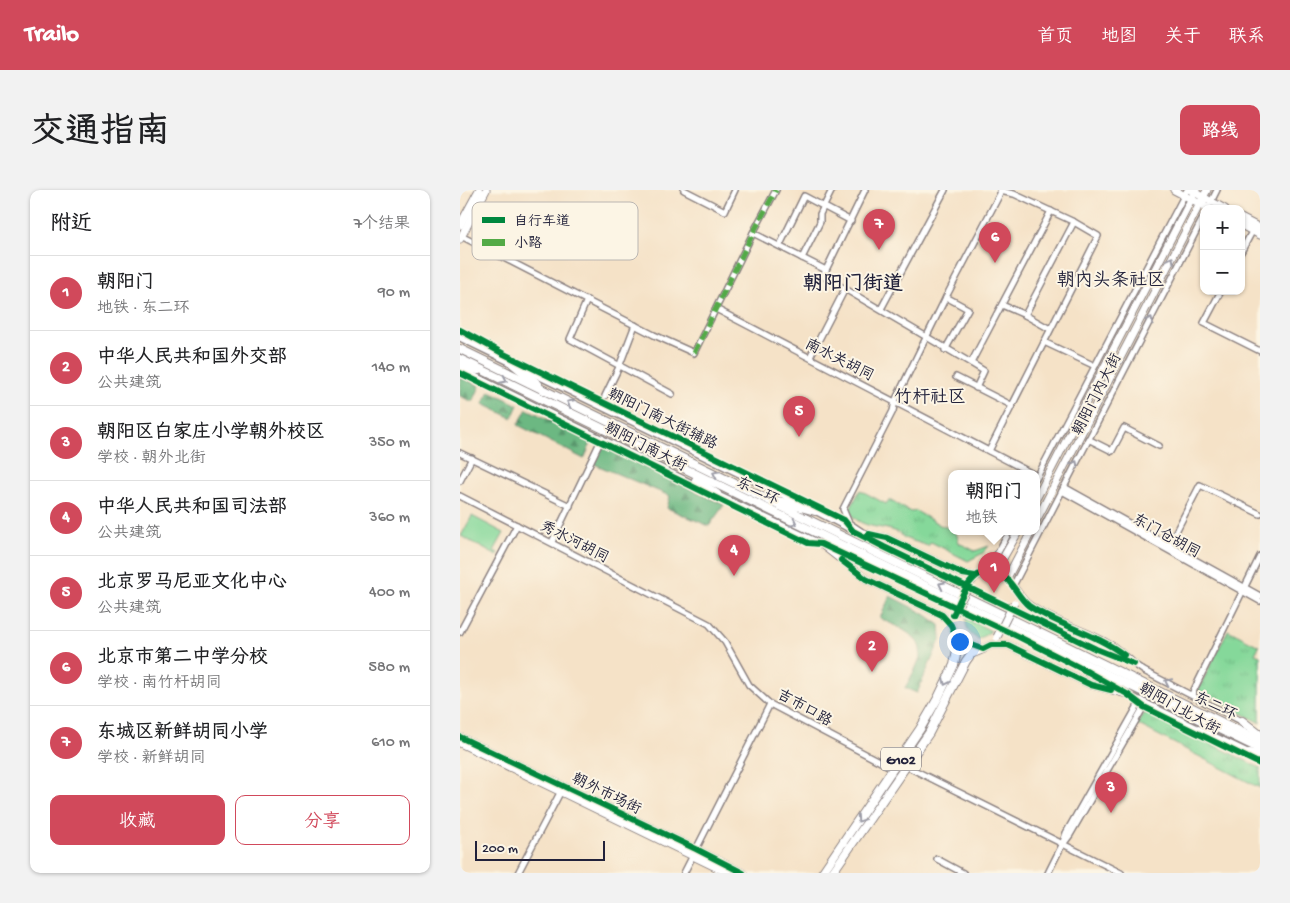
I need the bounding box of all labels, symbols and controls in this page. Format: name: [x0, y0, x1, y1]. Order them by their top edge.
text: Trailo: [25, 21, 79, 50]
text: 首页: [1037, 27, 1073, 48]
text: 地图: [1101, 27, 1137, 48]
text: 关于: [1165, 27, 1201, 48]
text: 联系: [1229, 27, 1265, 48]
button: 路线: [1180, 105, 1260, 155]
text: 交通指南: [30, 114, 170, 155]
legend: [472, 202, 638, 260]
map controls: [1200, 205, 1245, 295]
button: +: [1200, 205, 1245, 250]
pin: 7: [863, 209, 895, 250]
text: 附近: [50, 213, 92, 238]
text: 自行车道: [514, 214, 570, 231]
text: 7个结果: [354, 216, 410, 235]
pin: 6: [979, 222, 1011, 263]
text: 小路: [514, 235, 542, 253]
button: −: [1200, 250, 1245, 295]
one-way arrow: [1165, 256, 1175, 265]
district label: 朝内头条社区: [1057, 270, 1165, 292]
text: 朝阳门: [97, 272, 154, 295]
district label: 朝阳门街道: [803, 272, 903, 297]
text: 1: [63, 284, 69, 303]
text: 90 m: [378, 284, 410, 303]
text: 地铁 · 东二环: [97, 300, 190, 319]
one-way arrow: [1144, 316, 1154, 325]
street label: 南水关胡同: [802, 335, 877, 386]
text: 中华人民共和国外交部: [97, 347, 287, 370]
street label: 朝阳门内大街: [1069, 351, 1126, 439]
text: 2: [62, 359, 70, 378]
text: 140 m: [372, 359, 410, 378]
one-way arrow: [499, 374, 508, 384]
text: 公共建筑: [97, 375, 161, 394]
street label: 朝阳门南大街辅路: [605, 384, 721, 452]
district label: 竹杆社区: [894, 387, 966, 409]
pin: 5: [783, 396, 815, 437]
one-way arrow: [566, 398, 575, 409]
street label: 朝阳门南大街: [602, 418, 690, 474]
text: 朝阳区白家庄小学朝外校区: [97, 422, 325, 445]
text: 3: [62, 434, 70, 453]
text: 350 m: [369, 434, 410, 453]
text: 学校 · 朝外北街: [97, 450, 206, 469]
one-way arrow: [1069, 461, 1079, 470]
one-way arrow: [713, 470, 722, 480]
popup: [948, 470, 1040, 535]
street label: 东二环: [733, 474, 781, 510]
text: 朝阳门: [965, 482, 1023, 505]
text: 中华人民共和国司法部: [97, 497, 287, 520]
text: 4: [62, 509, 70, 528]
text: 360 m: [369, 509, 410, 528]
text: 地铁: [965, 510, 998, 529]
street label: 东门仓胡同: [1129, 511, 1203, 563]
one-way arrow: [789, 516, 798, 527]
street label: 秀水河胡同: [537, 518, 612, 568]
text: 公共建筑: [97, 525, 161, 544]
pin: 4: [718, 535, 750, 576]
pin: 1: [978, 552, 1010, 593]
text: 北京罗马尼亚文化中心: [97, 572, 287, 595]
one-way arrow: [938, 581, 947, 591]
text: 5: [62, 584, 70, 603]
text: 400 m: [369, 584, 410, 603]
text: 公共建筑: [97, 600, 161, 619]
your location: [947, 629, 973, 655]
pin: 2: [856, 631, 888, 672]
text: 北京市第二中学分校: [97, 647, 268, 670]
text: 6: [62, 659, 70, 678]
text: 580 m: [369, 659, 410, 678]
text: 学校 · 南竹杆胡同: [97, 675, 222, 694]
one-way arrow: [942, 677, 952, 686]
one-way arrow: [1164, 678, 1173, 689]
street label: 朝阳门北大街: [1135, 680, 1223, 739]
street label: 吉市口路: [773, 686, 835, 731]
street label: 东二环: [1191, 689, 1239, 725]
text: 东城区新鲜胡同小学: [97, 722, 268, 745]
text: 7: [62, 734, 70, 753]
text: 610 m: [371, 734, 410, 753]
road number: G102: [881, 748, 921, 770]
text: 学校 · 新鲜胡同: [97, 750, 206, 769]
street label: 朝外市场街: [568, 770, 644, 819]
pin: 3: [1095, 772, 1127, 813]
button: 收藏: [50, 795, 225, 845]
button: 分享: [235, 795, 410, 845]
one-way arrow: [857, 813, 866, 823]
scale bar: [475, 838, 605, 861]
text: 200 m: [482, 841, 518, 858]

